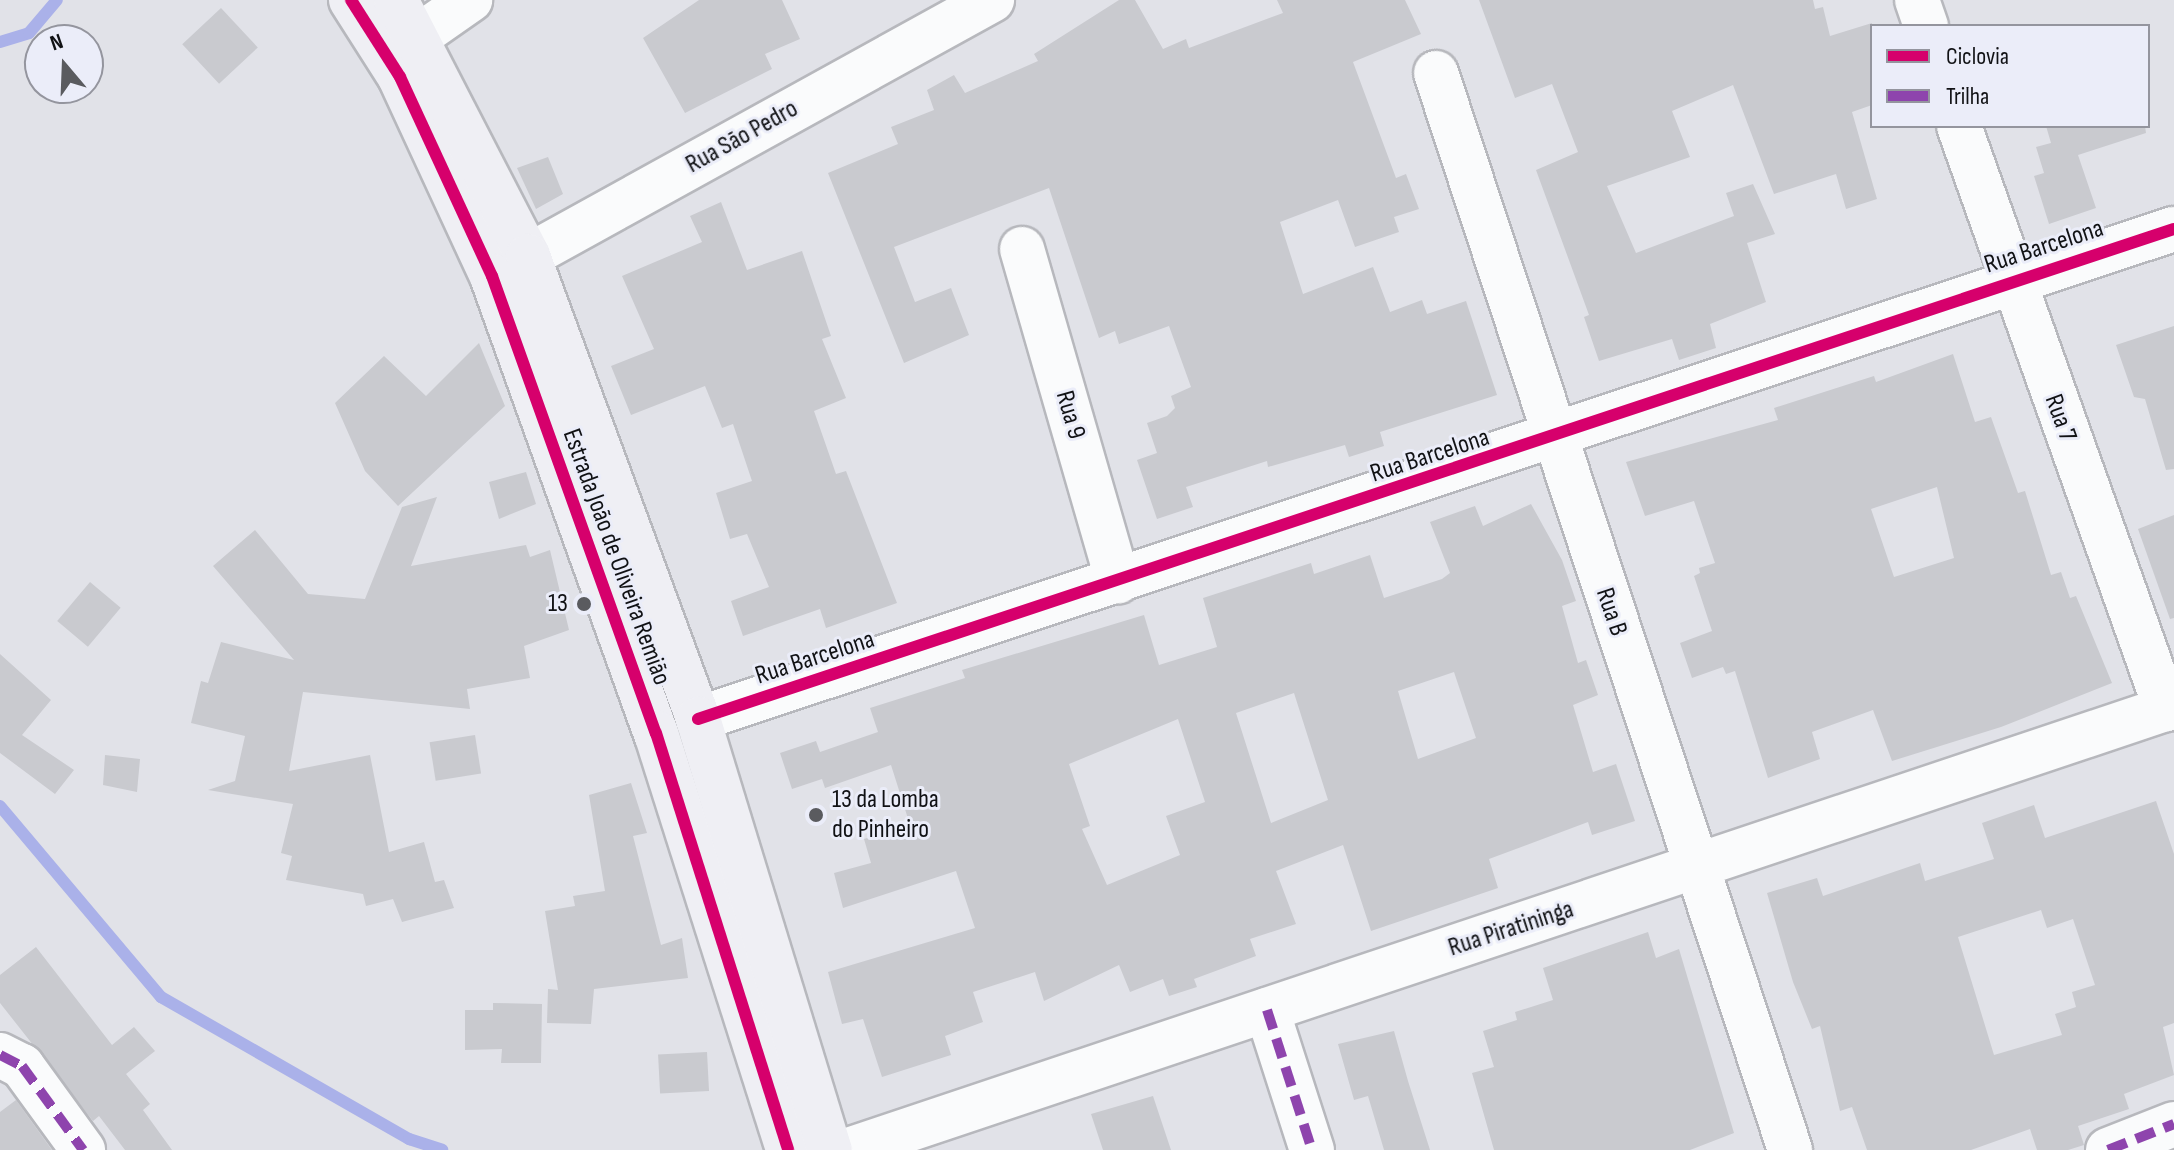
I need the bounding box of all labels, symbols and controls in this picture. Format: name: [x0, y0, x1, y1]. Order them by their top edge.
north arrow: [24, 24, 104, 104]
legend: [1870, 24, 2150, 128]
text: N: [47, 28, 67, 57]
text: Ciclovia: [1946, 42, 2009, 71]
text: Trilha: [1946, 82, 1989, 111]
street label: Rua São Pedro: [681, 93, 803, 181]
street label: Rua Barcelona: [1981, 213, 2107, 281]
street label: Rua 9: [1048, 387, 1092, 443]
street label: Rua 7: [2037, 390, 2083, 446]
street label: Rua Barcelona: [1367, 422, 1493, 490]
street label: Estrada João de Oliveira Remião: [555, 425, 677, 689]
street label: Rua B: [1588, 584, 1634, 640]
place label: 13: [548, 588, 568, 620]
marker: 13: [575, 595, 593, 613]
street label: Rua Barcelona: [752, 624, 878, 692]
place label: 13 da Lomba do Pinheiro: [832, 784, 939, 846]
marker: 13 da Lomba do Pinheiro: [807, 806, 825, 824]
street label: Rua Piratininga: [1444, 894, 1578, 964]

